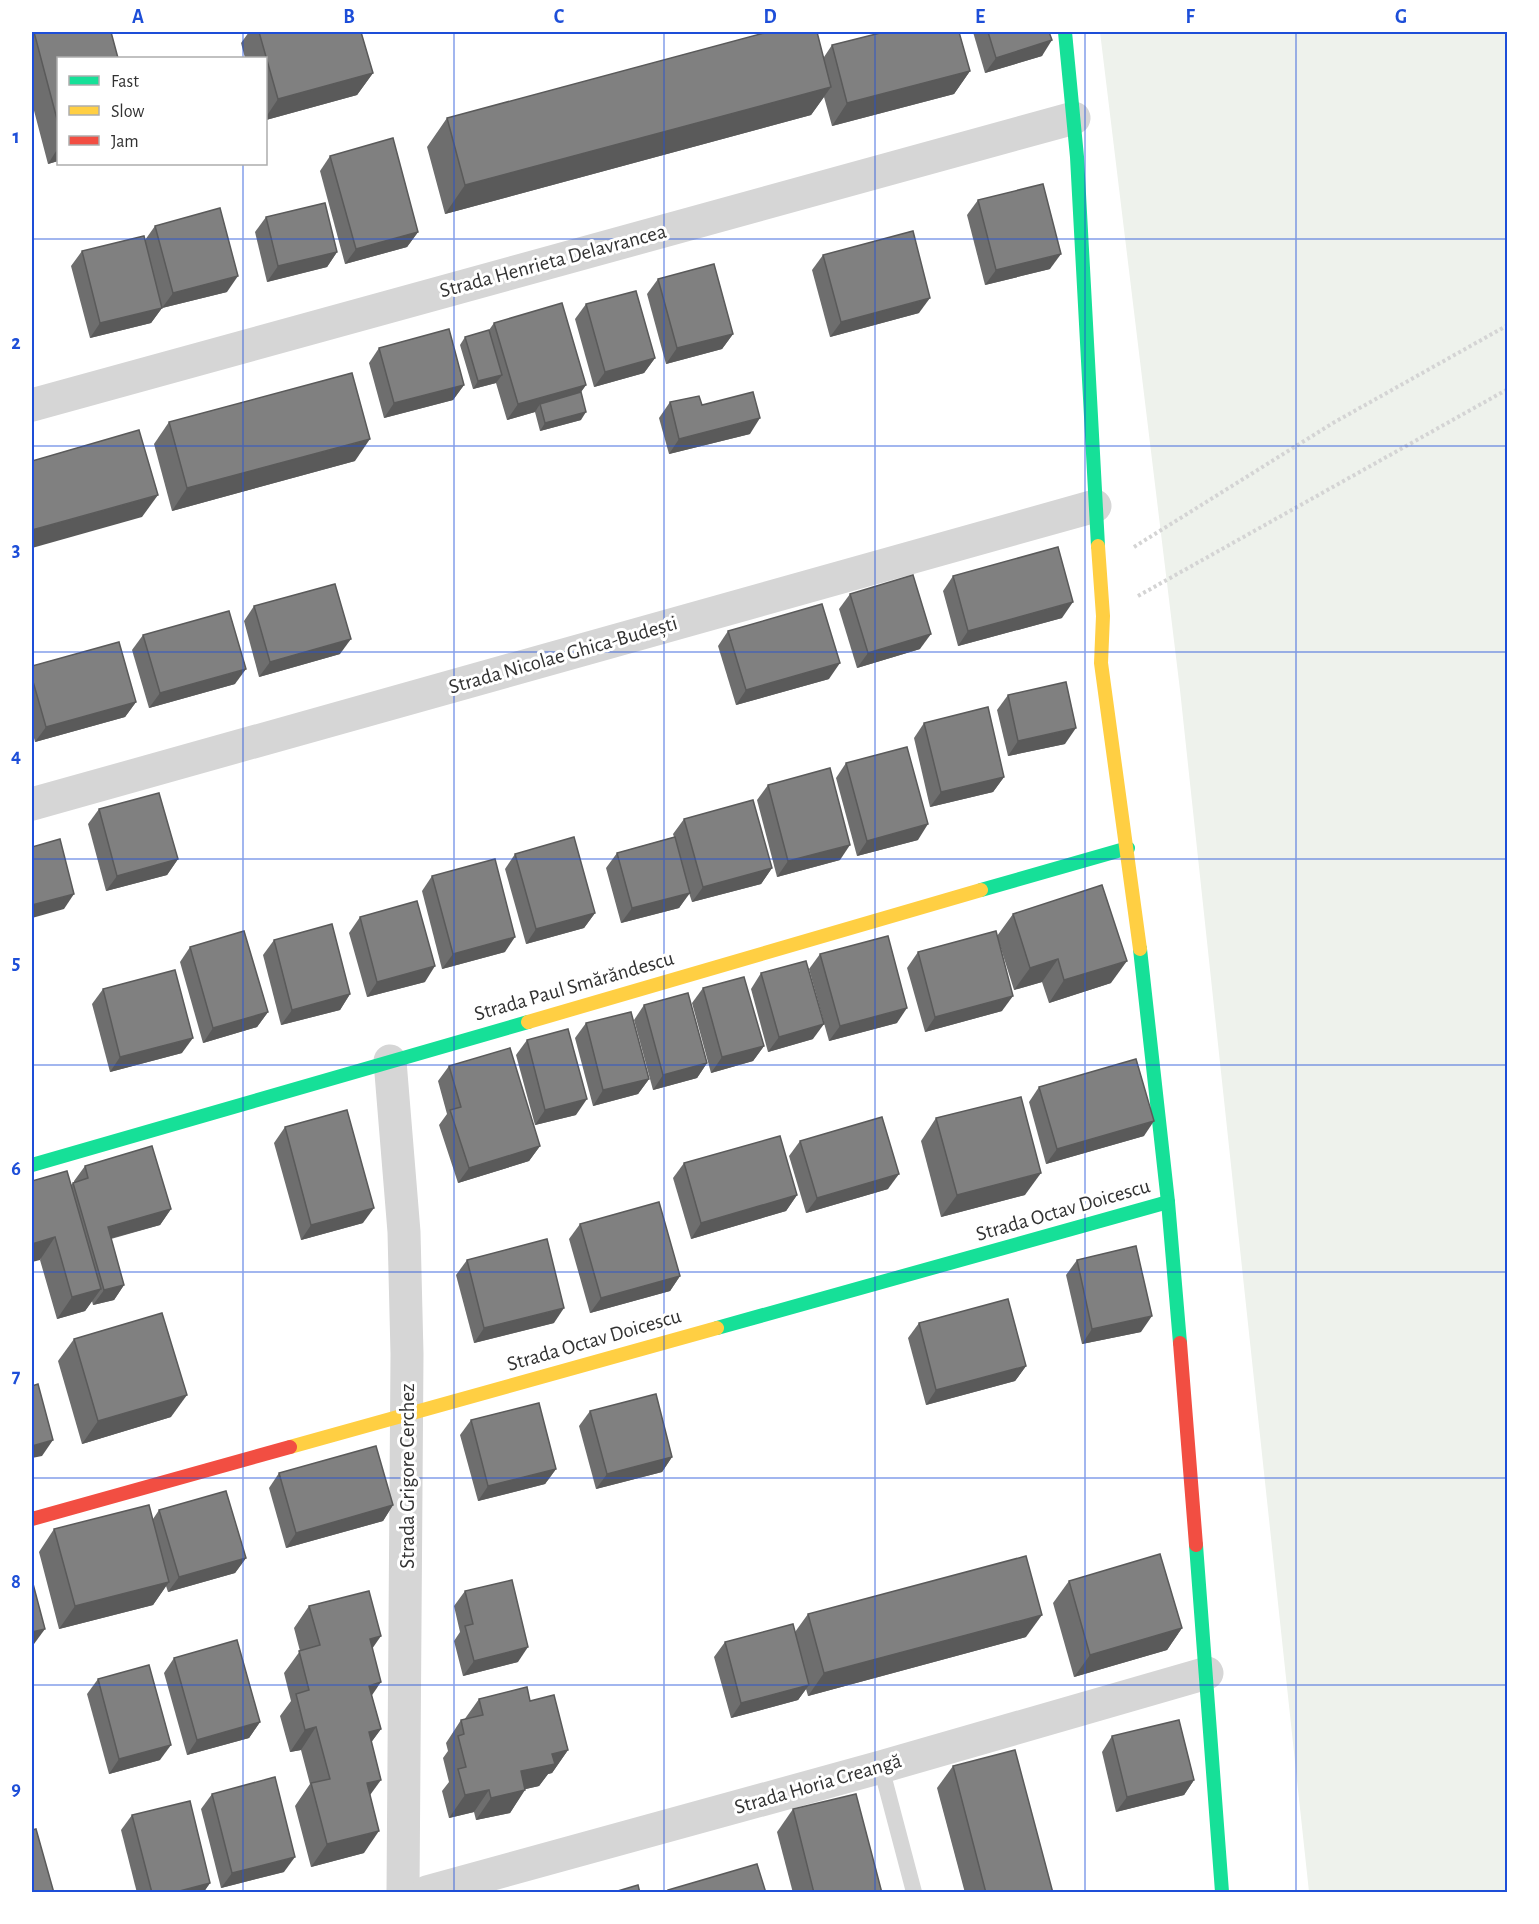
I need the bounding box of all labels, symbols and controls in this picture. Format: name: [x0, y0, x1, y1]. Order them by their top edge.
text: A: [132, 7, 144, 27]
text: B: [343, 7, 355, 27]
text: C: [554, 7, 565, 27]
text: D: [763, 7, 777, 27]
text: E: [975, 7, 985, 27]
text: F: [1185, 7, 1195, 27]
text: G: [1395, 7, 1407, 27]
legend: [57, 57, 267, 165]
text: Fast: [111, 73, 139, 91]
text: Slow: [111, 103, 144, 121]
text: 1: [12, 127, 20, 147]
text: Jam: [111, 133, 139, 151]
street label: Strada Henrieta Delavrancea: [437, 221, 669, 301]
text: 2: [11, 333, 21, 353]
text: 3: [12, 540, 20, 560]
street label: Strada Nicolae Ghica-Budești: [446, 612, 680, 700]
text: 4: [11, 746, 21, 766]
street label: Strada Paul Smărăndescu: [472, 947, 676, 1025]
text: 5: [12, 953, 20, 973]
text: 6: [11, 1159, 21, 1179]
street label: Strada Octav Doicescu: [974, 1175, 1153, 1245]
street label: Strada Octav Doicescu: [505, 1305, 684, 1375]
text: 7: [12, 1366, 21, 1386]
street label: Strada Grigore Cerchez: [397, 1383, 418, 1569]
text: 8: [11, 1572, 21, 1592]
street label: Strada Horia Creangă: [732, 1750, 904, 1818]
text: 9: [11, 1779, 21, 1799]

